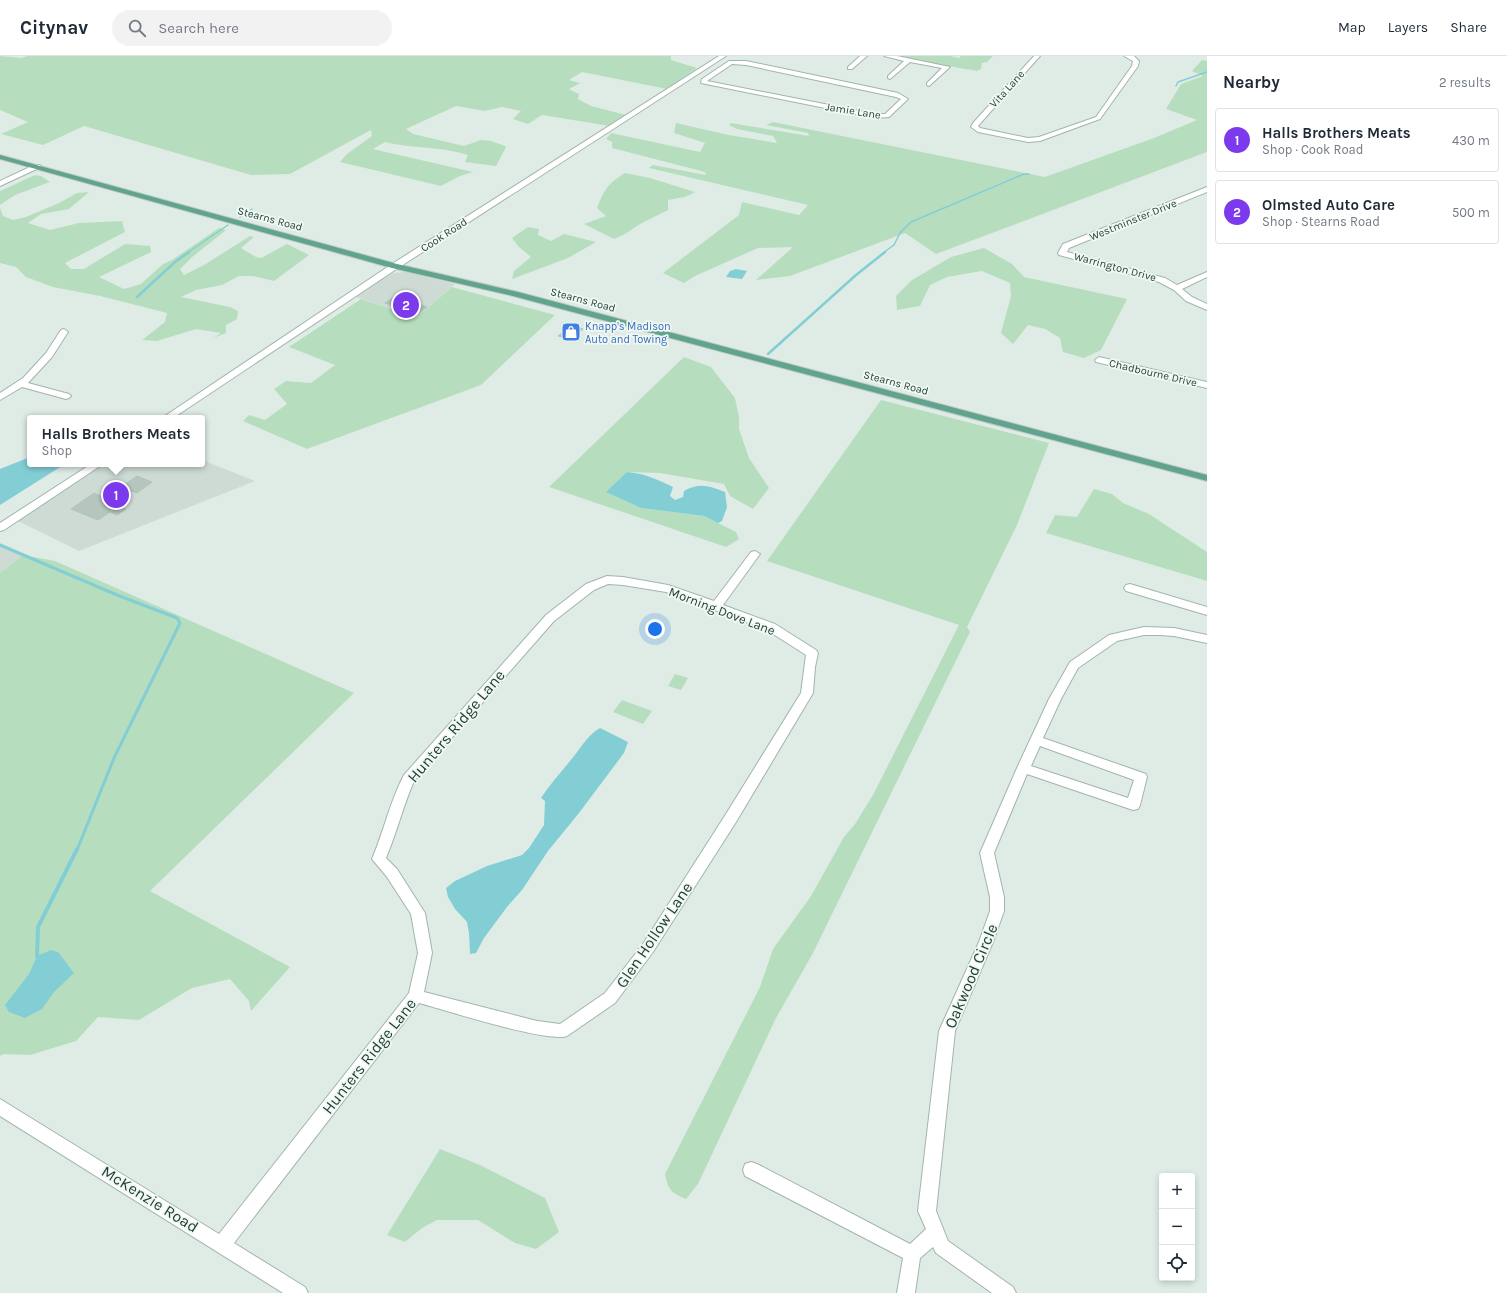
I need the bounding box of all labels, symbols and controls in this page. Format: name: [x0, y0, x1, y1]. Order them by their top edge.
search box: [112, 10, 392, 46]
text: Citynav: [20, 17, 88, 39]
icon: search: [126, 17, 148, 39]
text: Search here: [158, 19, 239, 37]
text: Map: [1338, 19, 1366, 36]
text: Layers: [1388, 19, 1428, 36]
text: Share: [1450, 19, 1487, 36]
street label: Vita Lane: [987, 67, 1027, 110]
text: Nearby: [1223, 72, 1280, 92]
text: 2 results: [1439, 75, 1491, 90]
street label: Jamie Lane: [824, 100, 882, 122]
text: Halls Brothers Meats: [1262, 124, 1411, 142]
text: 1: [1235, 133, 1239, 148]
text: 430 m: [1452, 133, 1490, 148]
text: Shop · Cook Road: [1262, 142, 1363, 157]
street label: Westminster Drive: [1087, 196, 1179, 243]
text: Olmsted Auto Care: [1262, 196, 1395, 214]
street label: Stearns Road: [236, 204, 304, 234]
text: 2: [1233, 205, 1241, 220]
text: 500 m: [1452, 205, 1490, 220]
text: Shop · Stearns Road: [1262, 214, 1380, 229]
street label: Cook Road: [418, 215, 470, 255]
street label: Warrington Drive: [1072, 250, 1158, 284]
street label: Stearns Road: [549, 285, 617, 315]
pin: 2: [393, 290, 419, 320]
place label: Knapp's Madison Auto and Towing: [585, 320, 671, 346]
shop icon: Knapp's Madison Auto and Towing: [560, 321, 582, 343]
street label: Chadbourne Drive: [1108, 357, 1199, 390]
street label: Stearns Road: [862, 368, 930, 398]
popup: [27, 415, 205, 467]
text: Halls Brothers Meats: [42, 425, 190, 443]
text: Shop: [42, 443, 72, 458]
pin: 1: [103, 480, 129, 510]
street label: Morning Dove Lane: [667, 584, 778, 638]
your location: [645, 619, 665, 639]
street label: Hunters Ridge Lane: [403, 666, 509, 786]
street label: Glen Hollow Lane: [612, 879, 696, 991]
street label: Oakwood Circle: [940, 921, 1002, 1031]
street label: Hunters Ridge Lane: [318, 994, 420, 1118]
street label: McKenzie Road: [98, 1162, 202, 1236]
map controls: [1159, 1173, 1195, 1281]
button: +: [1159, 1173, 1195, 1209]
button: −: [1159, 1209, 1195, 1245]
button: locate: [1159, 1245, 1195, 1281]

